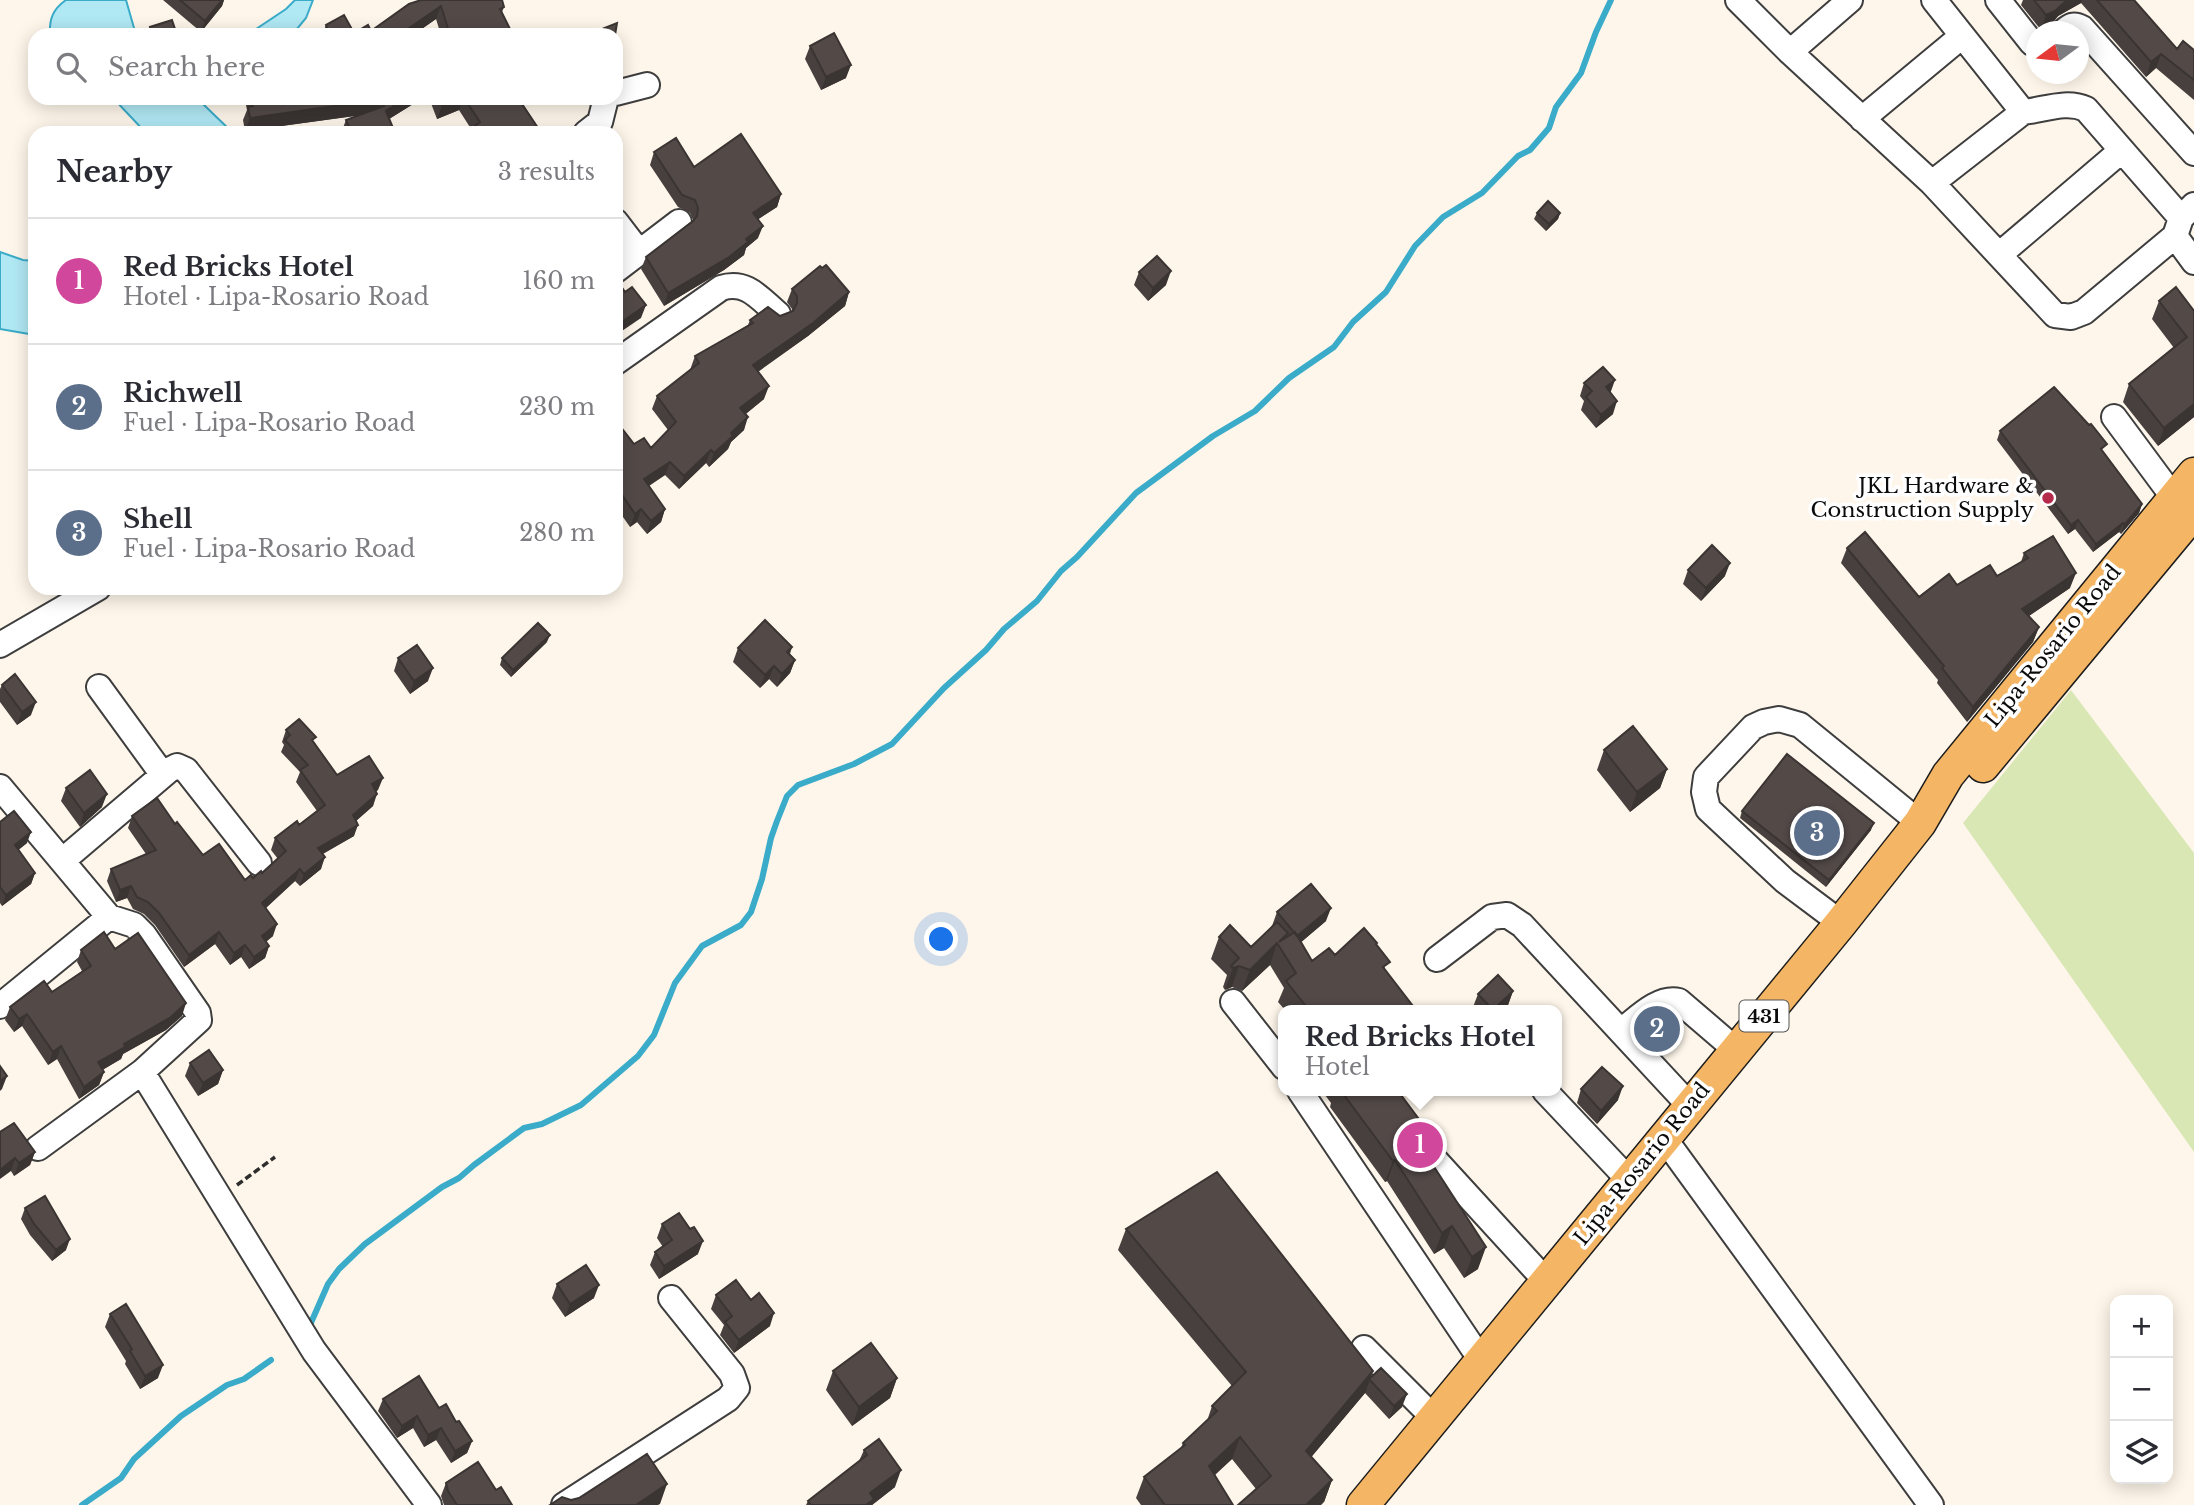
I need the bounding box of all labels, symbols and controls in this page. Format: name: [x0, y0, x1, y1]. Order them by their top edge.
north arrow: [2026, 21, 2089, 84]
search box: [28, 28, 623, 105]
icon: search: [52, 48, 90, 86]
text: Search here: [108, 51, 265, 83]
text: Nearby: [56, 153, 172, 190]
text: 3 results: [498, 158, 595, 186]
text: Red Bricks Hotel: [123, 251, 354, 283]
text: 1: [74, 267, 84, 295]
text: 160 m: [522, 267, 595, 295]
text: Hotel · Lipa-Rosario Road: [123, 283, 429, 311]
text: Richwell: [123, 377, 243, 409]
text: 2: [72, 393, 86, 421]
text: 230 m: [519, 393, 595, 421]
text: Fuel · Lipa-Rosario Road: [123, 409, 415, 437]
place label: JKL Hardware & Construction Supply: [1811, 473, 2035, 523]
marker: JKL Hardware & Construction Supply: [2040, 490, 2056, 506]
text: Shell: [123, 503, 192, 535]
text: 3: [72, 519, 86, 547]
text: 280 m: [519, 519, 595, 547]
text: Fuel · Lipa-Rosario Road: [123, 535, 415, 563]
street label: Lipa-Rosario Road: [1979, 559, 2127, 733]
pin: 3: [1794, 807, 1840, 859]
your location: [924, 922, 958, 956]
road number: 431: [1740, 1000, 1788, 1032]
pin: 2: [1634, 1003, 1680, 1055]
popup: [1278, 1005, 1562, 1096]
text: Red Bricks Hotel: [1305, 1021, 1535, 1053]
text: Hotel: [1305, 1053, 1370, 1081]
street label: Lipa-Rosario Road: [1568, 1077, 1716, 1251]
pin: 1: [1397, 1119, 1443, 1171]
map controls: [2110, 1295, 2173, 1484]
button: +: [2110, 1295, 2173, 1358]
button: −: [2110, 1358, 2173, 1421]
button: layers: [2110, 1421, 2173, 1484]

